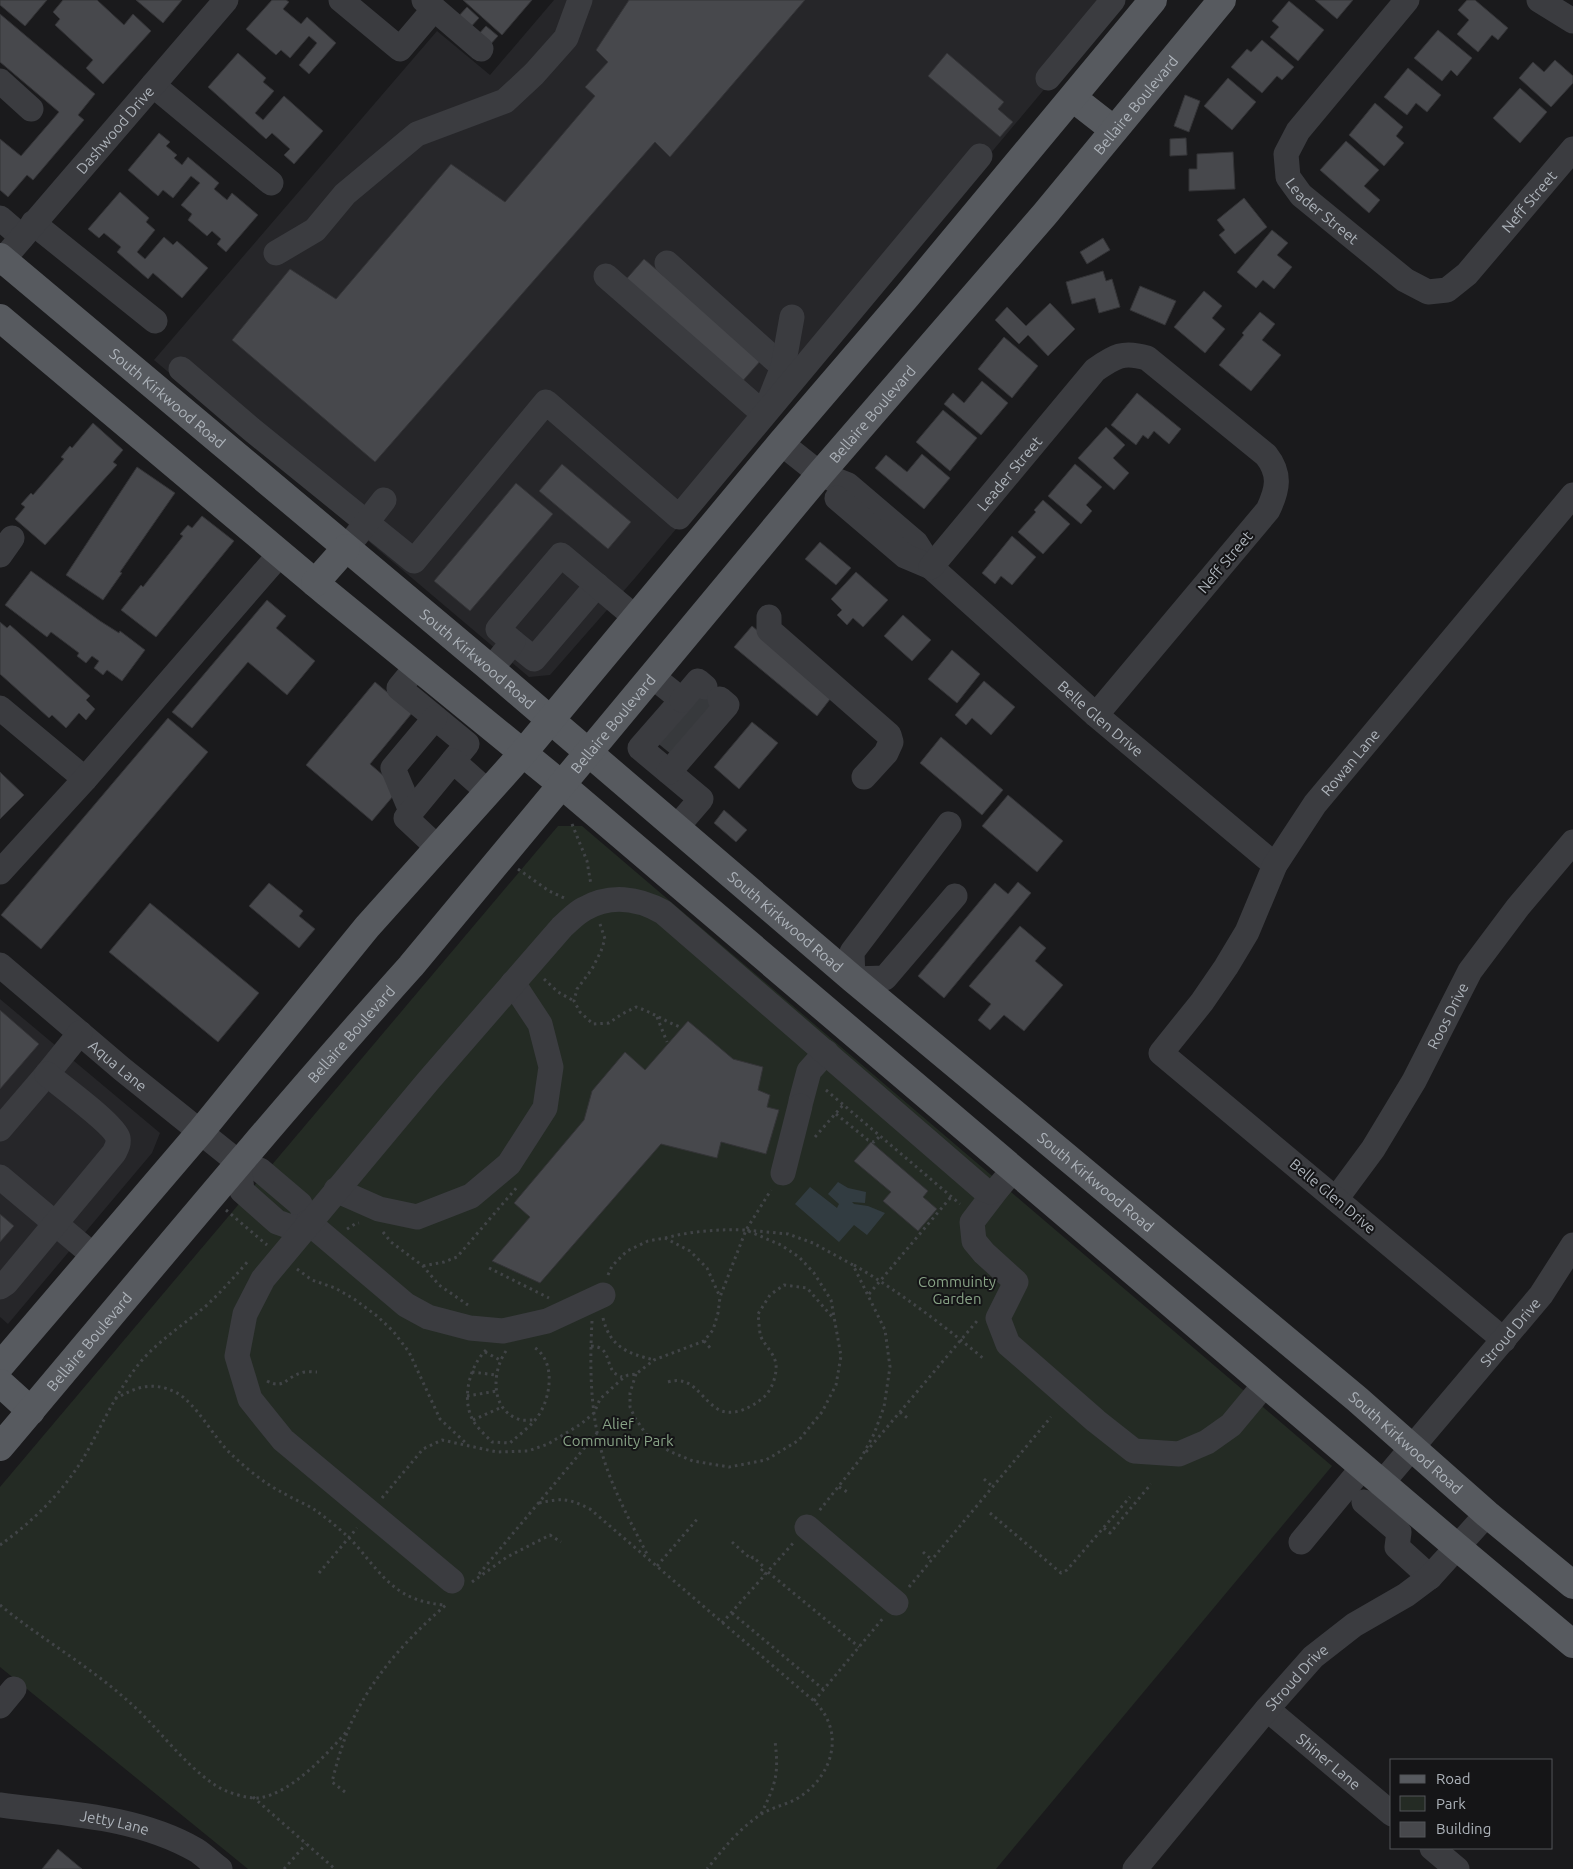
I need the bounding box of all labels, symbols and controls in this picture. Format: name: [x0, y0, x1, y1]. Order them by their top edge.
street label: Bellaire Boulevard: [1090, 52, 1181, 158]
street label: Dashwood Drive: [72, 82, 157, 177]
street label: Neff Street: [1498, 167, 1560, 236]
street label: Leader Street: [1283, 174, 1362, 247]
street label: South Kirkwood Road: [107, 344, 229, 451]
street label: Bellaire Boulevard: [825, 362, 919, 466]
street label: Leader Street: [973, 432, 1045, 514]
street label: Neff Street: [1194, 527, 1256, 596]
street label: South Kirkwood Road: [417, 605, 539, 712]
street label: Bellaire Boulevard: [567, 671, 658, 776]
street label: Belle Glen Drive: [1055, 677, 1147, 760]
street label: Rowan Lane: [1317, 725, 1383, 799]
street label: South Kirkwood Road: [725, 868, 847, 975]
street label: Roos Drive: [1423, 980, 1471, 1052]
street label: Bellaire Boulevard: [304, 982, 398, 1086]
street label: Aqua Lane: [86, 1036, 151, 1094]
street label: South Kirkwood Road: [1035, 1128, 1157, 1235]
street label: Belle Glen Drive: [1287, 1155, 1379, 1237]
park label: Commuinty Garden: [918, 1273, 996, 1307]
street label: Bellaire Boulevard: [43, 1289, 135, 1394]
street label: Stroud Drive: [1476, 1294, 1544, 1370]
street label: South Kirkwood Road: [1346, 1388, 1466, 1497]
park label: Alief Community Park: [562, 1415, 674, 1449]
street label: Stroud Drive: [1262, 1640, 1331, 1714]
street label: Shiner Lane: [1294, 1729, 1364, 1793]
legend: [1390, 1759, 1553, 1849]
text: Road: [1436, 1770, 1471, 1787]
text: Park: [1436, 1795, 1466, 1812]
street label: Jetty Lane: [79, 1806, 151, 1838]
text: Building: [1436, 1820, 1491, 1837]

